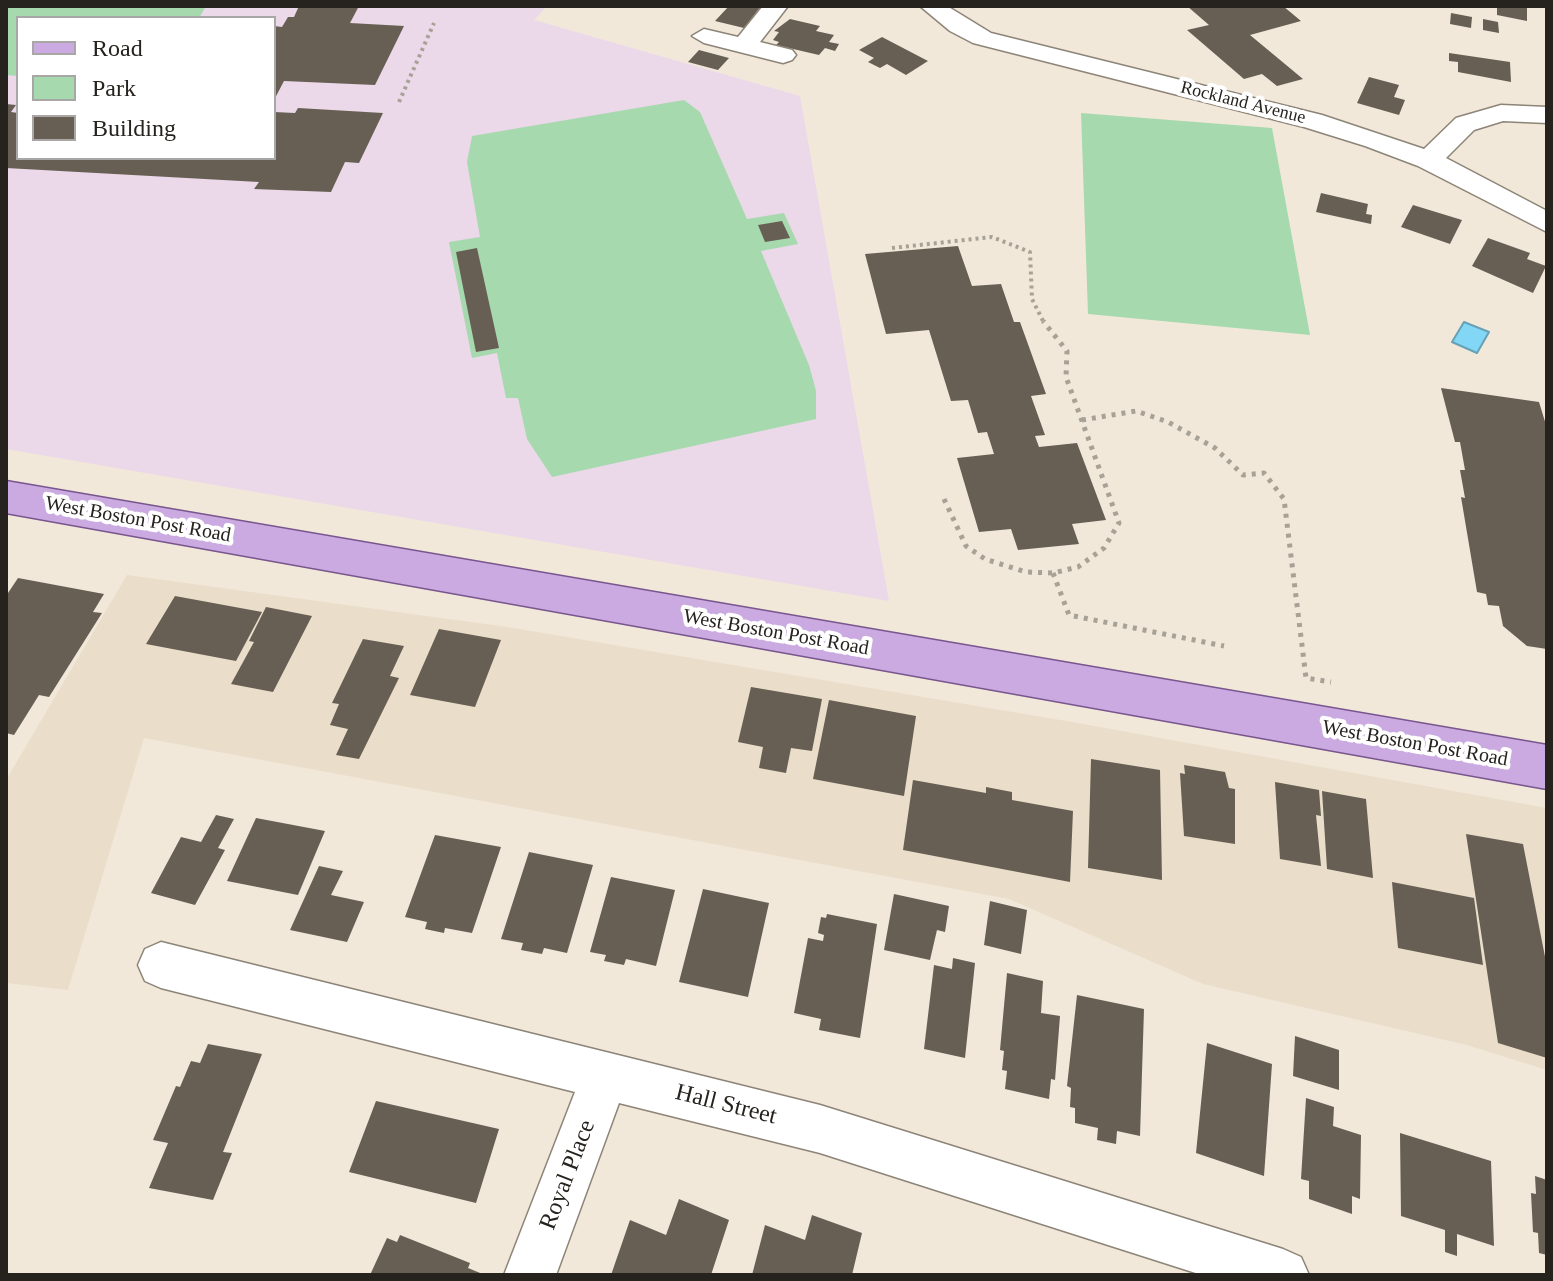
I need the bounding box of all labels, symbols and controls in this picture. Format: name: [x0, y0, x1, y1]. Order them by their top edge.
legend: [16, 16, 276, 160]
text: Road: [92, 35, 143, 61]
text: Park: [92, 75, 136, 101]
street label: Rockland Avenue: [1178, 77, 1308, 129]
text: Building: [92, 115, 176, 141]
street label: West Boston Post Road: [43, 492, 233, 548]
street label: West Boston Post Road: [681, 605, 871, 661]
street label: West Boston Post Road: [1320, 716, 1510, 772]
street label: Hall Street: [672, 1079, 780, 1131]
street label: Royal Place: [534, 1116, 602, 1234]

